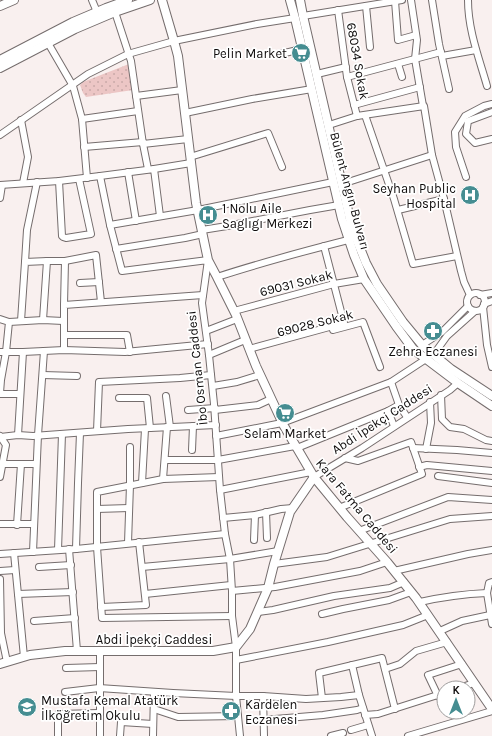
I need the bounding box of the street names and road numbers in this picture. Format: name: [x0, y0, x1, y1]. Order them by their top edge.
street label: 68034 Sokak: [344, 21, 372, 101]
street label: Bülent Angın Bulvarı: [327, 130, 373, 252]
street label: 69031 Sokak: [258, 267, 334, 299]
street label: 69028 Sokak: [275, 306, 355, 340]
street label: İbo Osman Caddesi: [184, 310, 210, 426]
street label: Abdi İpekçi Caddesi: [329, 381, 435, 457]
street label: Kara Fatma Caddesi: [313, 456, 401, 556]
street label: Abdi İpekçi Caddesi: [96, 632, 212, 647]

